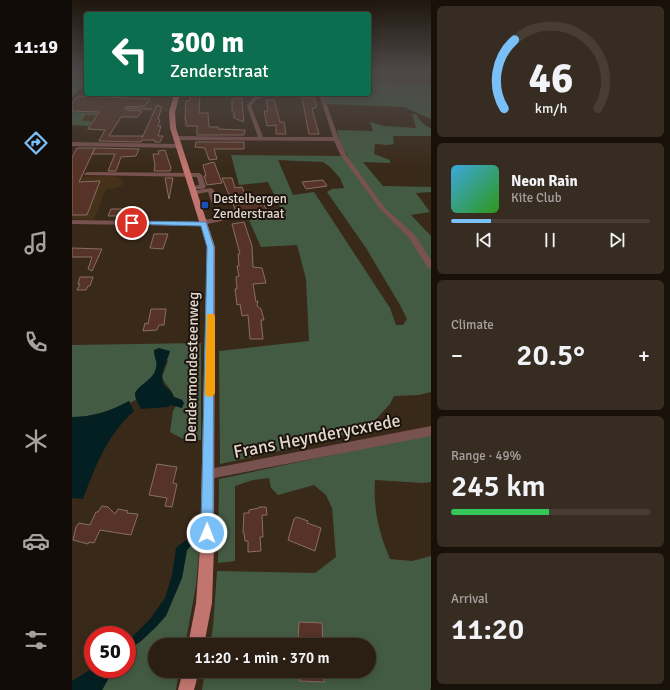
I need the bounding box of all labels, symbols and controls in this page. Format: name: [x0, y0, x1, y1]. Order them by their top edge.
text: 300 m: [170, 26, 244, 60]
icon: left: [104, 28, 156, 80]
text: 11:19: [14, 36, 58, 58]
text: 46: [528, 53, 573, 104]
text: Zenderstraat: [170, 60, 269, 82]
text: km/h: [534, 100, 567, 117]
icon: directions: [22, 129, 50, 157]
text: Neon Rain: [511, 172, 578, 190]
text: Kite Club: [511, 190, 562, 206]
place label: Destelbergen Zenderstraat: [213, 191, 287, 222]
marker: Destelbergen Zenderstraat: [200, 200, 210, 210]
pin: [115, 206, 149, 240]
icon: arrive: [121, 212, 143, 234]
icon: music: [22, 229, 50, 257]
icon: previous: [473, 229, 495, 251]
icon: pause: [539, 229, 561, 251]
icon: next: [606, 229, 628, 251]
street label: Dendermondesteenweg: [182, 292, 202, 442]
text: Climate: [451, 317, 494, 333]
icon: phone: [22, 328, 50, 356]
text: 20.5°: [516, 337, 585, 374]
text: −: [451, 342, 463, 369]
text: +: [638, 342, 650, 369]
street label: Frans Heynderycxrede: [232, 409, 402, 463]
icon: climate: [22, 427, 50, 455]
text: Range · 49%: [451, 448, 521, 464]
text: 245 km: [451, 468, 546, 505]
position arrow: [186, 512, 228, 554]
icon: car: [22, 527, 50, 555]
text: Arrival: [451, 591, 488, 607]
text: 11:20: [451, 611, 524, 648]
icon: filters: [22, 626, 50, 654]
speed limit sign: 50: [84, 626, 136, 678]
text: 11:20 · 1 min · 370 m: [195, 649, 329, 667]

